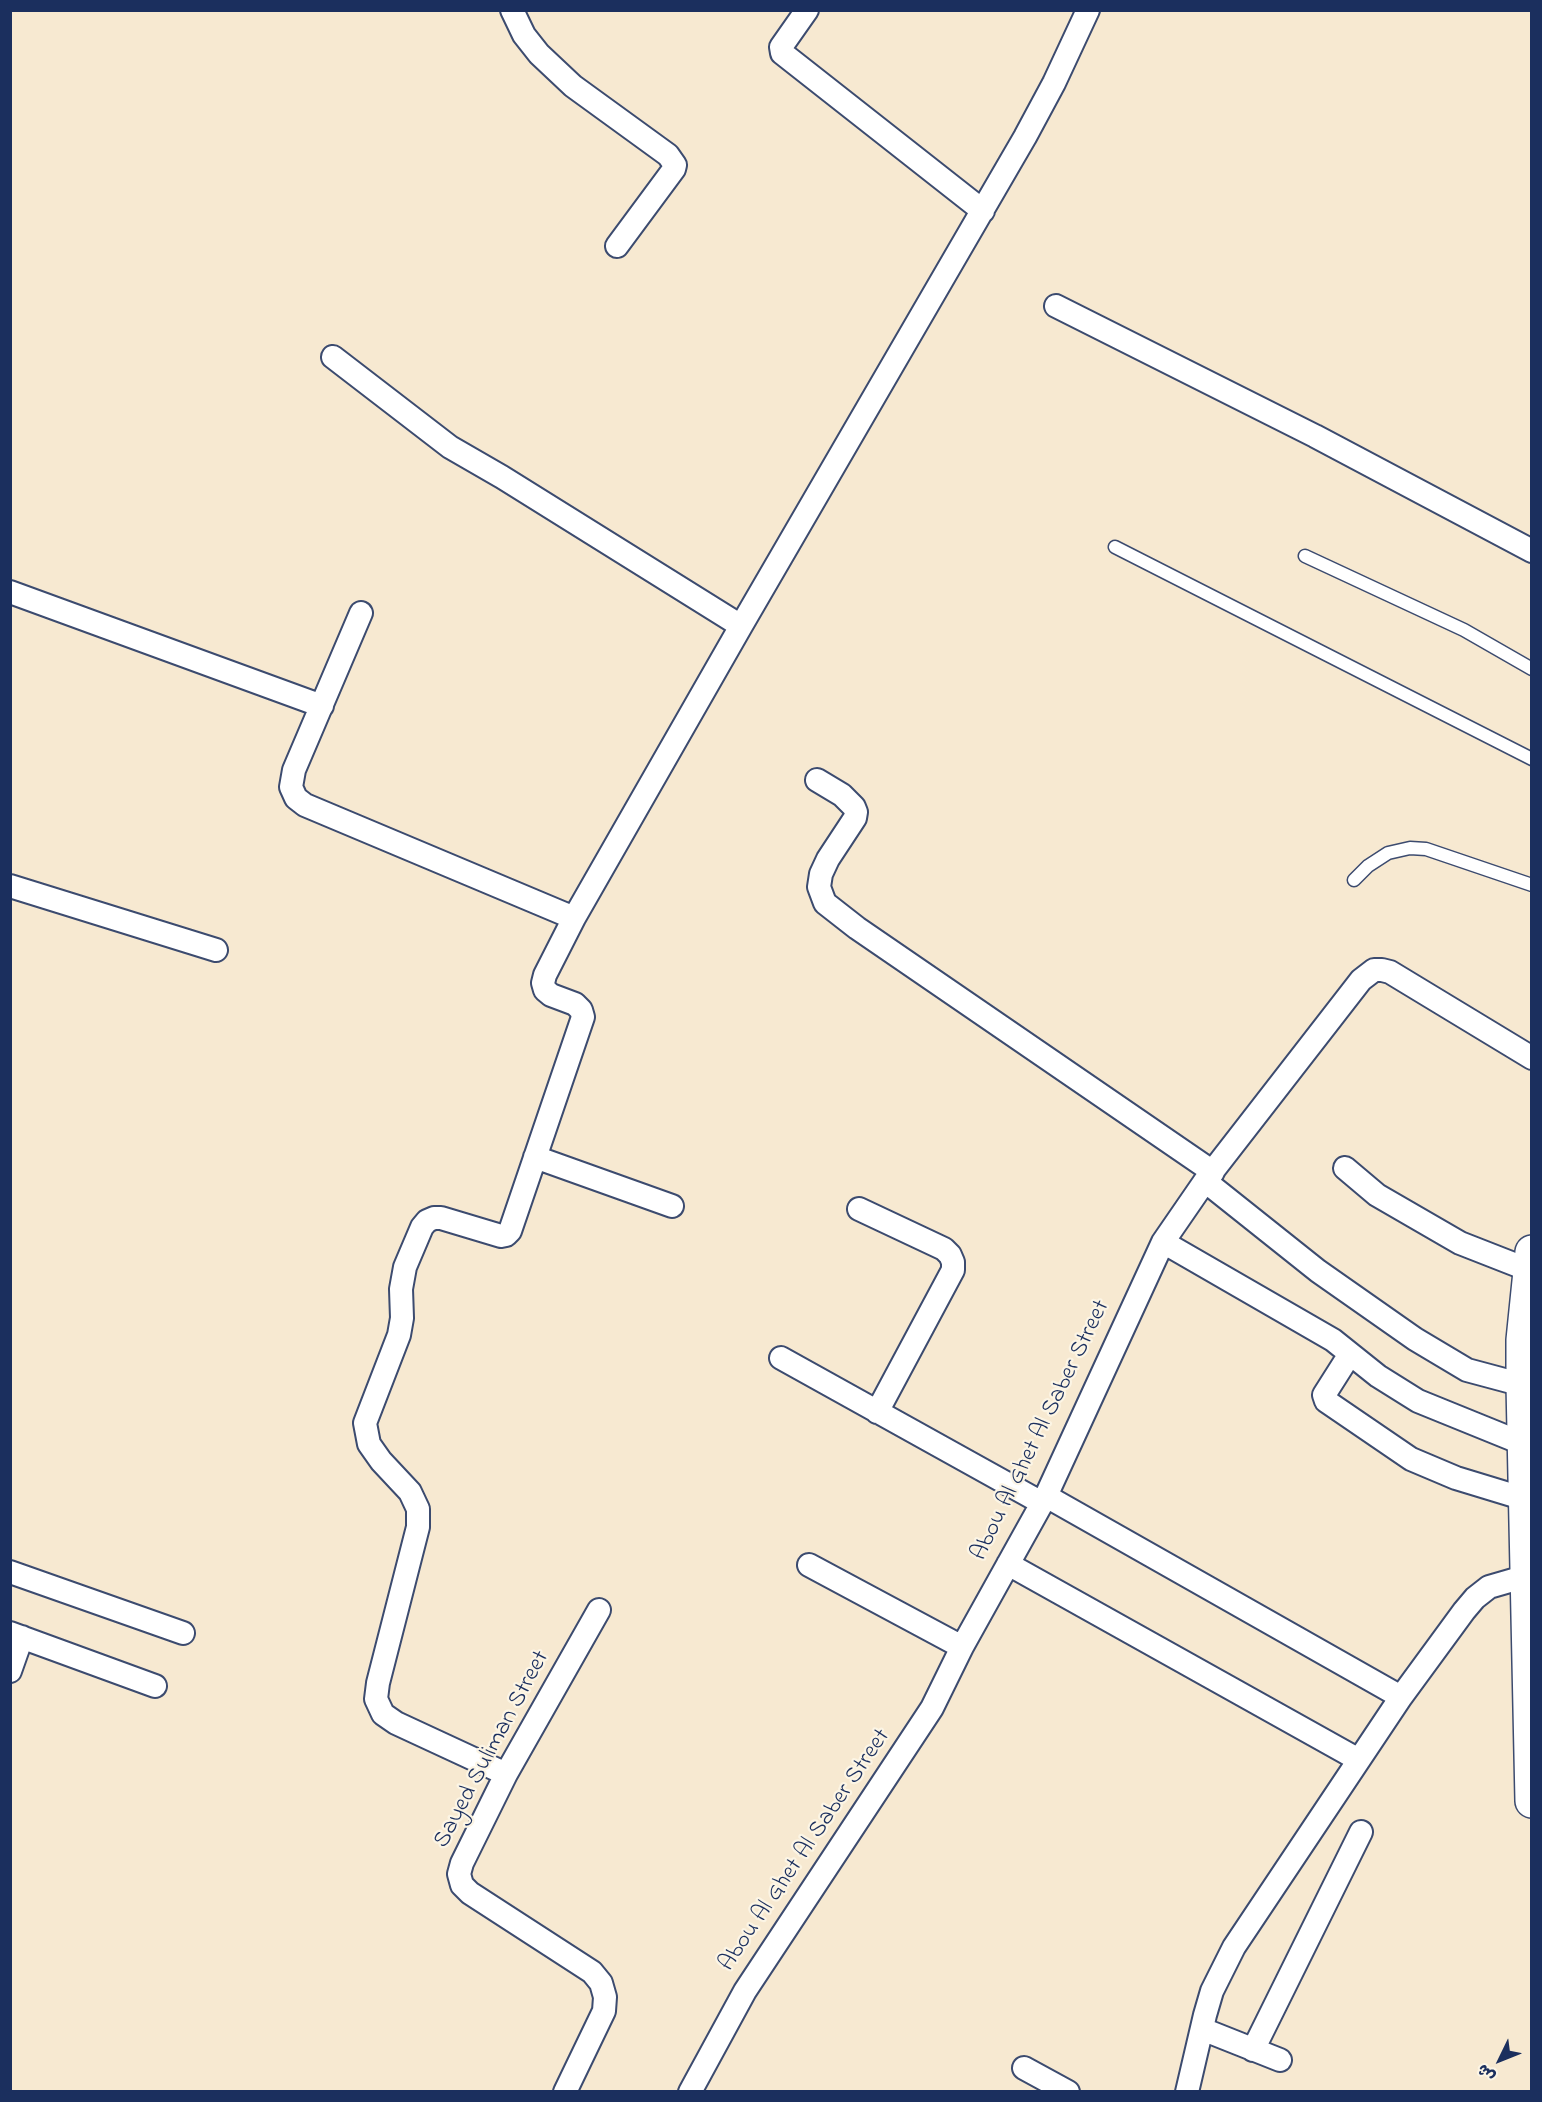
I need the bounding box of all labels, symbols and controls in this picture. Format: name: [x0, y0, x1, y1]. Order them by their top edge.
street label: Abou Al Ghet Al Saber Street: [966, 1296, 1118, 1566]
street label: Sayed Suliman Street: [429, 1646, 557, 1854]
street label: Abou Al Ghet Al Saber Street: [714, 1724, 898, 1978]
north arrow: [1470, 2030, 1530, 2090]
text: ش: [1472, 2058, 1502, 2087]

